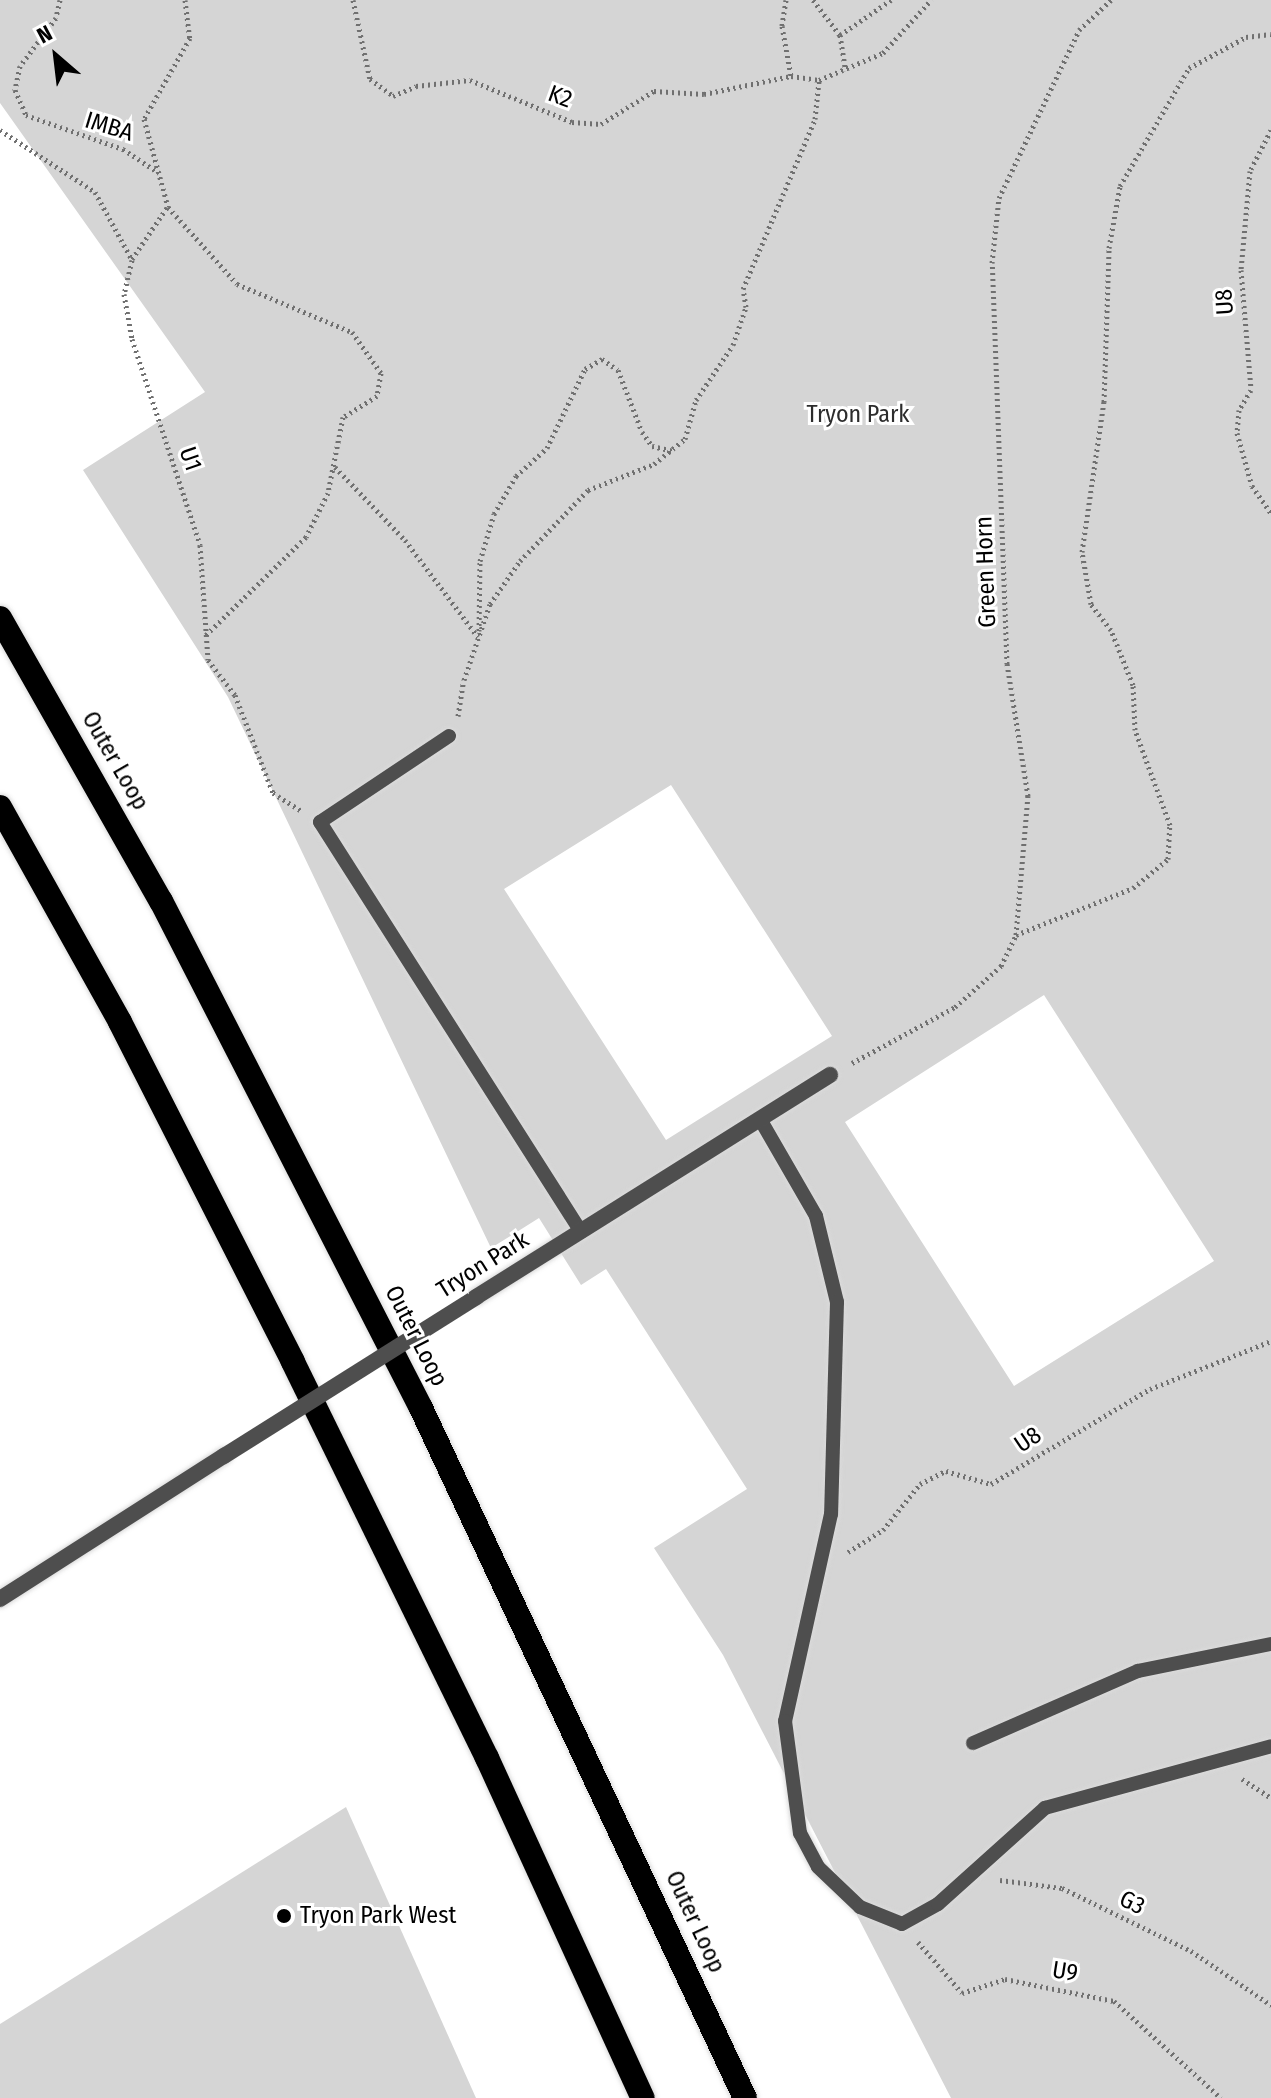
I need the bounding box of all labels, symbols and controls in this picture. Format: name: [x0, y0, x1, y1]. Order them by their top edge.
north arrow: [16, 16, 96, 96]
text: N: [32, 19, 57, 49]
street label: K2: [544, 79, 576, 115]
street label: IMBA: [81, 106, 137, 148]
street label: U8: [1210, 288, 1240, 316]
park label: Tryon Park: [807, 401, 909, 429]
street label: U1: [173, 443, 207, 475]
street label: Green Horn: [970, 516, 1002, 628]
street label: Outer Loop: [75, 707, 155, 815]
street label: Tryon Park: [432, 1226, 534, 1304]
street label: Outer Loop: [378, 1281, 454, 1391]
street label: U8: [1009, 1421, 1047, 1459]
street label: Outer Loop: [659, 1866, 731, 1978]
street label: G3: [1115, 1885, 1149, 1921]
place label: Tryon Park West: [300, 1902, 456, 1930]
marker: Tryon Park West: [275, 1907, 293, 1925]
street label: U9: [1050, 1956, 1080, 1988]

